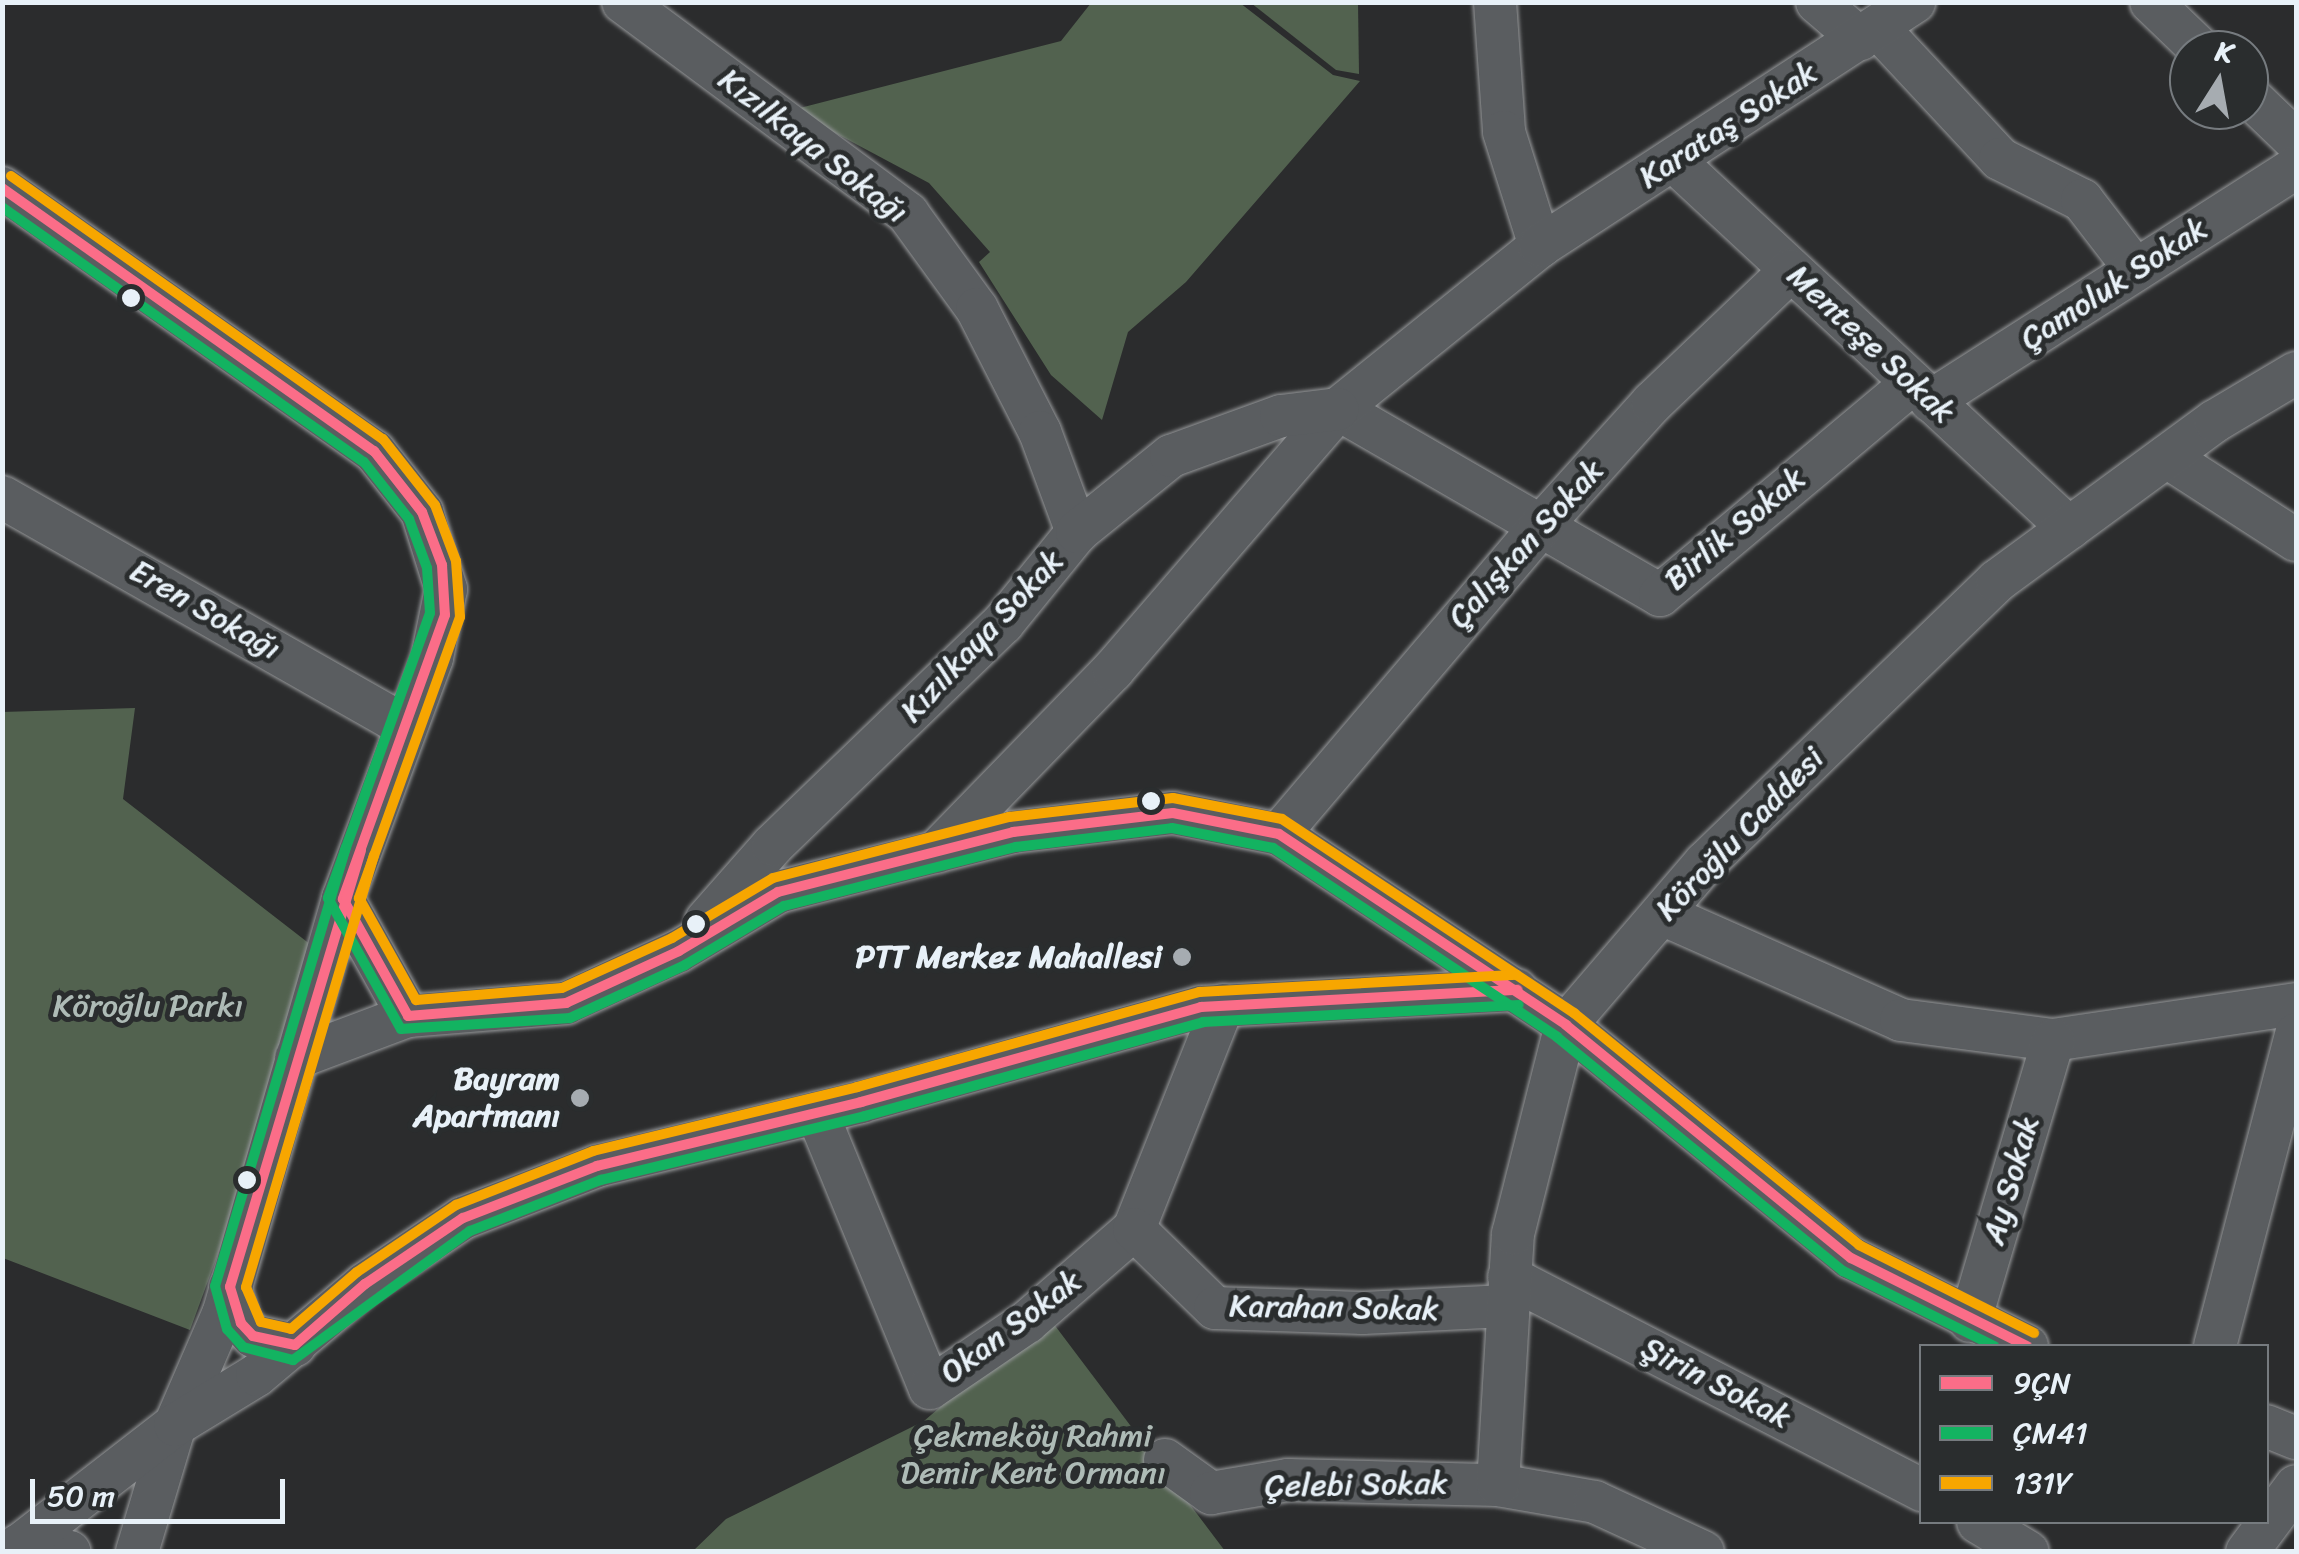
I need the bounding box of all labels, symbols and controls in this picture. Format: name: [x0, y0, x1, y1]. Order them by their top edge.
text: K: [2211, 26, 2237, 78]
north arrow: [2169, 30, 2269, 130]
street label: Karataş Sokak: [1632, 53, 1824, 197]
street label: Kızılkaya Sokağı: [711, 60, 915, 232]
street label: Çamoluk Sokak: [2013, 209, 2215, 359]
street label: Menteşe Sokak: [1779, 257, 1963, 431]
unlabelled marker: [121, 288, 141, 308]
street label: Çalışkan Sokak: [1440, 452, 1612, 636]
street label: Birlik Sokak: [1657, 459, 1813, 599]
street label: Kızılkaya Sokak: [892, 542, 1072, 730]
street label: Eren Sokağı: [123, 552, 287, 668]
street label: Köroğlu Caddesi: [1648, 740, 1832, 928]
unlabelled marker: [1141, 791, 1161, 811]
unlabelled marker: [686, 914, 706, 934]
place label: PTT Merkez Mahallesi: [857, 938, 1162, 976]
marker: PTT Merkez Mahallesi: [1171, 946, 1193, 968]
park label: Köroğlu Parkı: [53, 987, 243, 1025]
place label: Bayram Apartmanı: [413, 1061, 560, 1136]
marker: Bayram Apartmanı: [569, 1087, 591, 1109]
street label: Ay Sokak: [1974, 1111, 2048, 1249]
unlabelled marker: [237, 1170, 257, 1190]
street label: Okan Sokak: [933, 1262, 1089, 1392]
street label: Karahan Sokak: [1229, 1287, 1439, 1329]
street label: Şirin Sokak: [1635, 1329, 1797, 1437]
legend: [1919, 1344, 2269, 1524]
text: 9ÇN: [2013, 1356, 2071, 1410]
text: ÇM41: [2013, 1406, 2088, 1460]
park label: Çekmeköy Rahmi Demir Kent Ormanı: [900, 1418, 1166, 1493]
text: 131Y: [2013, 1456, 2072, 1510]
scale bar: [35, 1459, 290, 1521]
street label: Çelebi Sokak: [1264, 1464, 1448, 1506]
text: 50 m: [47, 1469, 115, 1523]

